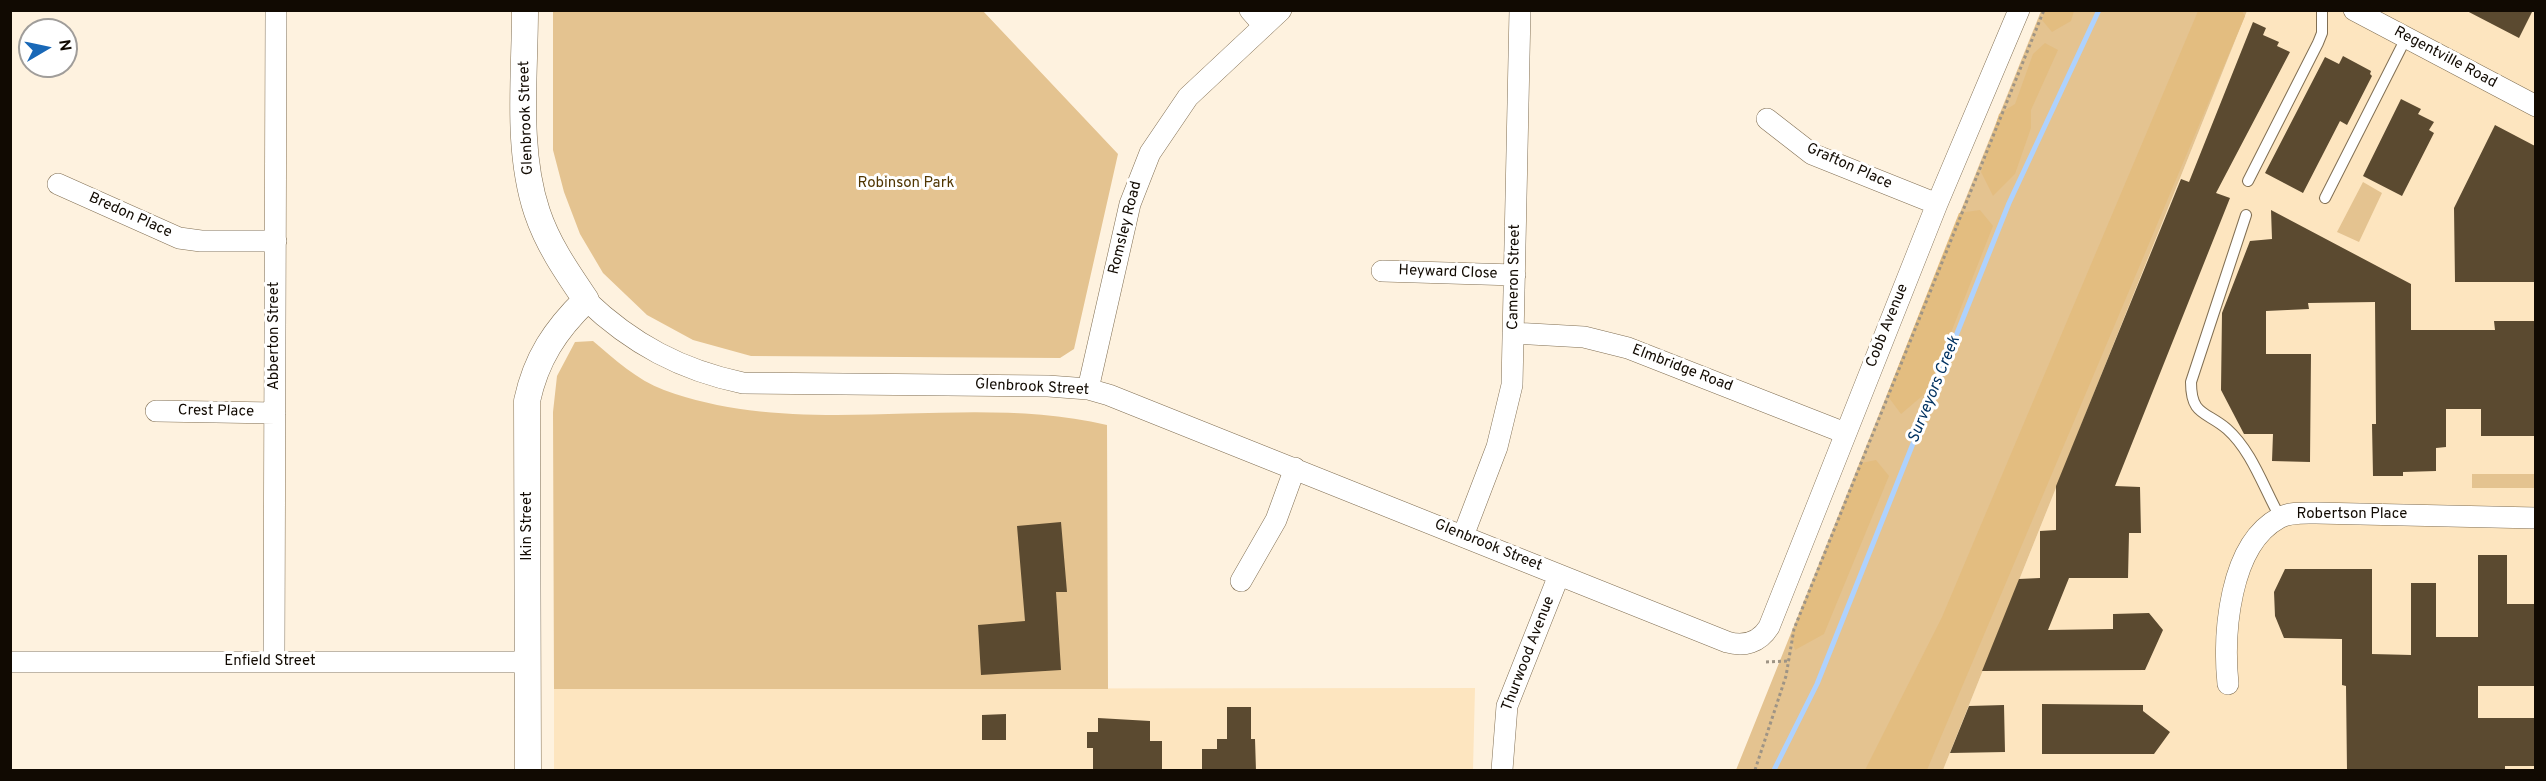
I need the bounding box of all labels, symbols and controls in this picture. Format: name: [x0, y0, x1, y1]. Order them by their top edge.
north arrow: [18, 18, 78, 78]
street label: Regentville Road: [2391, 23, 2499, 93]
text: N: [53, 38, 75, 53]
street label: Glenbrook Street: [516, 60, 538, 176]
street label: Grafton Place: [1803, 140, 1895, 194]
park label: Robinson Park: [858, 175, 954, 193]
street label: Romsley Road: [1106, 179, 1146, 277]
street label: Bredon Place: [85, 190, 175, 242]
street label: Cameron Street: [1505, 224, 1525, 330]
street label: Heyward Close: [1398, 262, 1498, 284]
street label: Abberton Street: [266, 282, 284, 390]
street label: Cobb Avenue: [1863, 282, 1913, 370]
water label: Surveyors Creek: [1905, 334, 1965, 446]
street label: Elmbridge Road: [1629, 341, 1735, 397]
street label: Glenbrook Street: [974, 376, 1090, 400]
street label: Crest Place: [178, 402, 254, 422]
street label: Ikin Street: [519, 491, 537, 561]
street label: Robertson Place: [2297, 506, 2407, 524]
street label: Glenbrook Street: [1432, 516, 1544, 576]
street label: Thurwood Avenue: [1499, 594, 1559, 714]
street label: Enfield Street: [224, 653, 316, 671]

